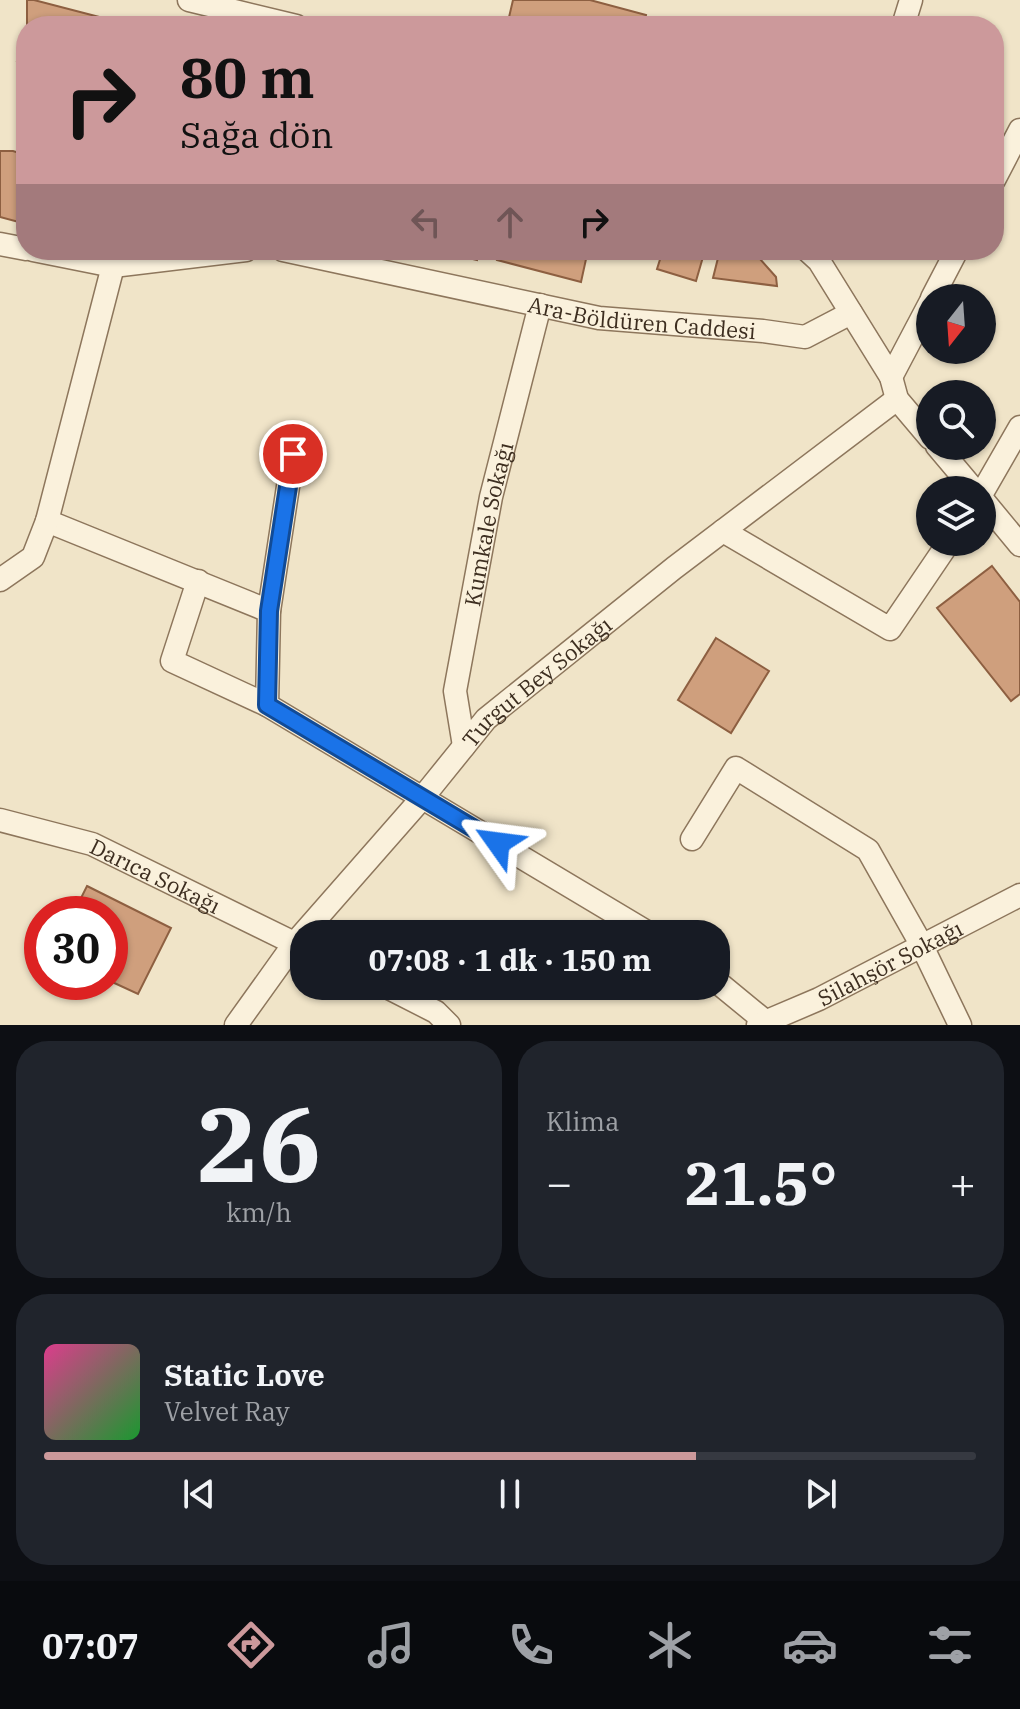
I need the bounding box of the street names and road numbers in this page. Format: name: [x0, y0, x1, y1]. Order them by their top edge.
street label: Ara-Böldüren Caddesi: [526, 289, 757, 345]
street label: Kumkale Sokağı: [457, 439, 519, 608]
street label: Turgut Bey Sokağı: [455, 610, 617, 753]
street label: Darıca Sokağı: [86, 831, 226, 920]
street label: Silahşör Sokağı: [812, 913, 967, 1012]

